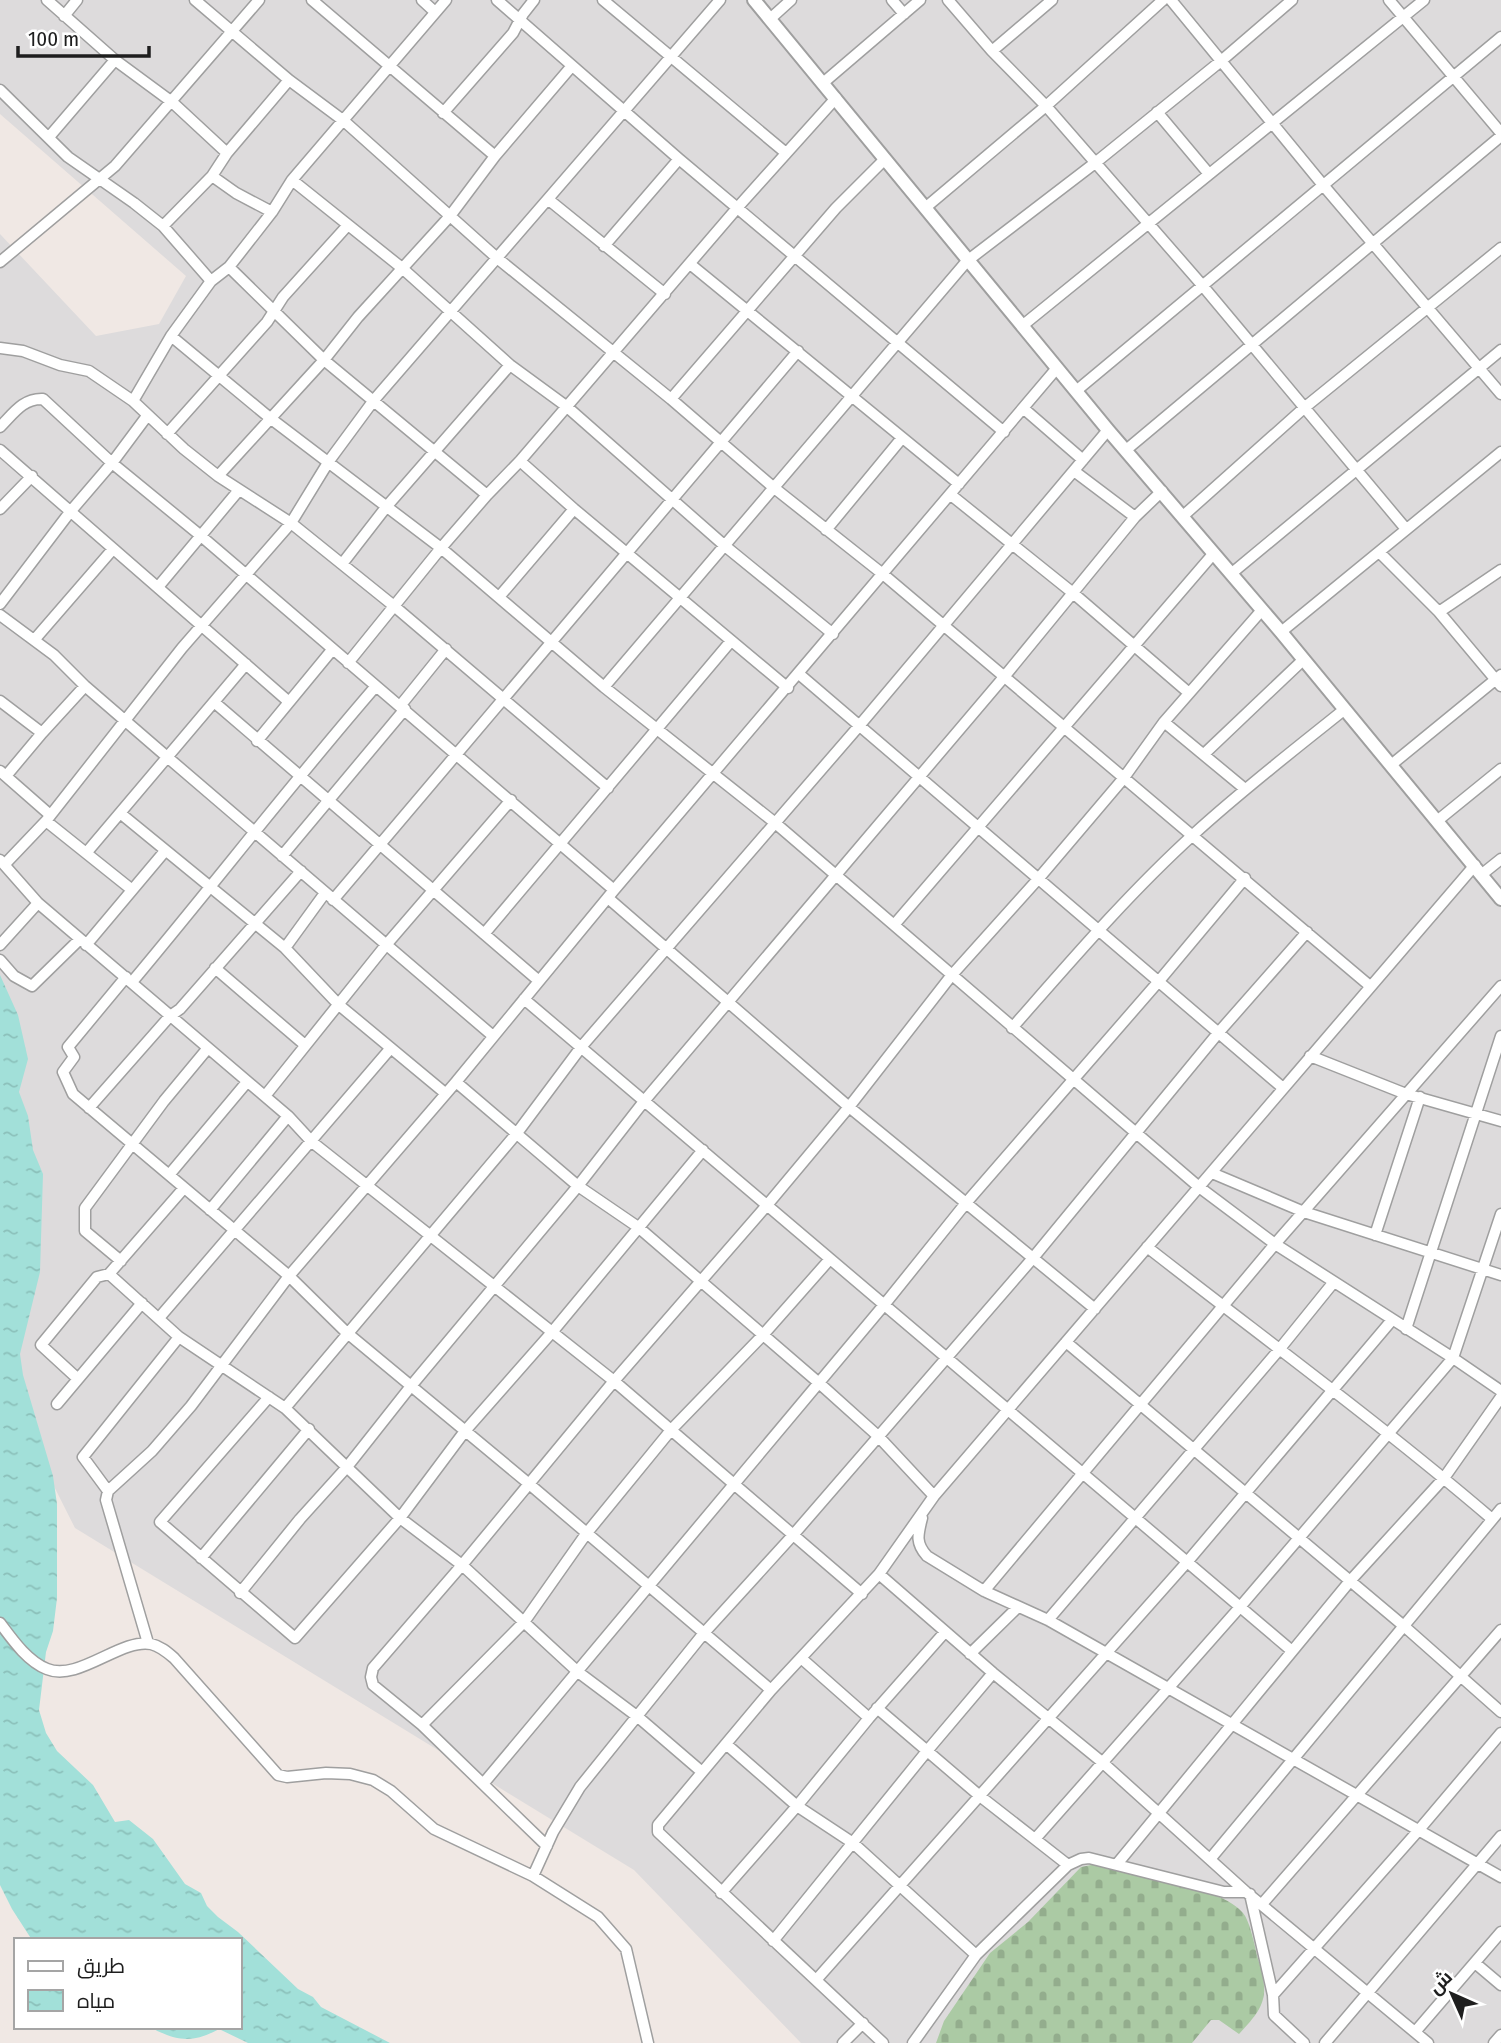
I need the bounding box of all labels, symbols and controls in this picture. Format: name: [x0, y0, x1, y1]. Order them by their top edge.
scale bar: [18, 14, 149, 58]
text: 100 m: [28, 26, 79, 52]
legend: [14, 1938, 242, 2029]
text: طريق: [77, 1953, 125, 1979]
north arrow: [1417, 1959, 1487, 2029]
text: ش: [1424, 1966, 1457, 1999]
text: مياه: [77, 1988, 115, 2014]

